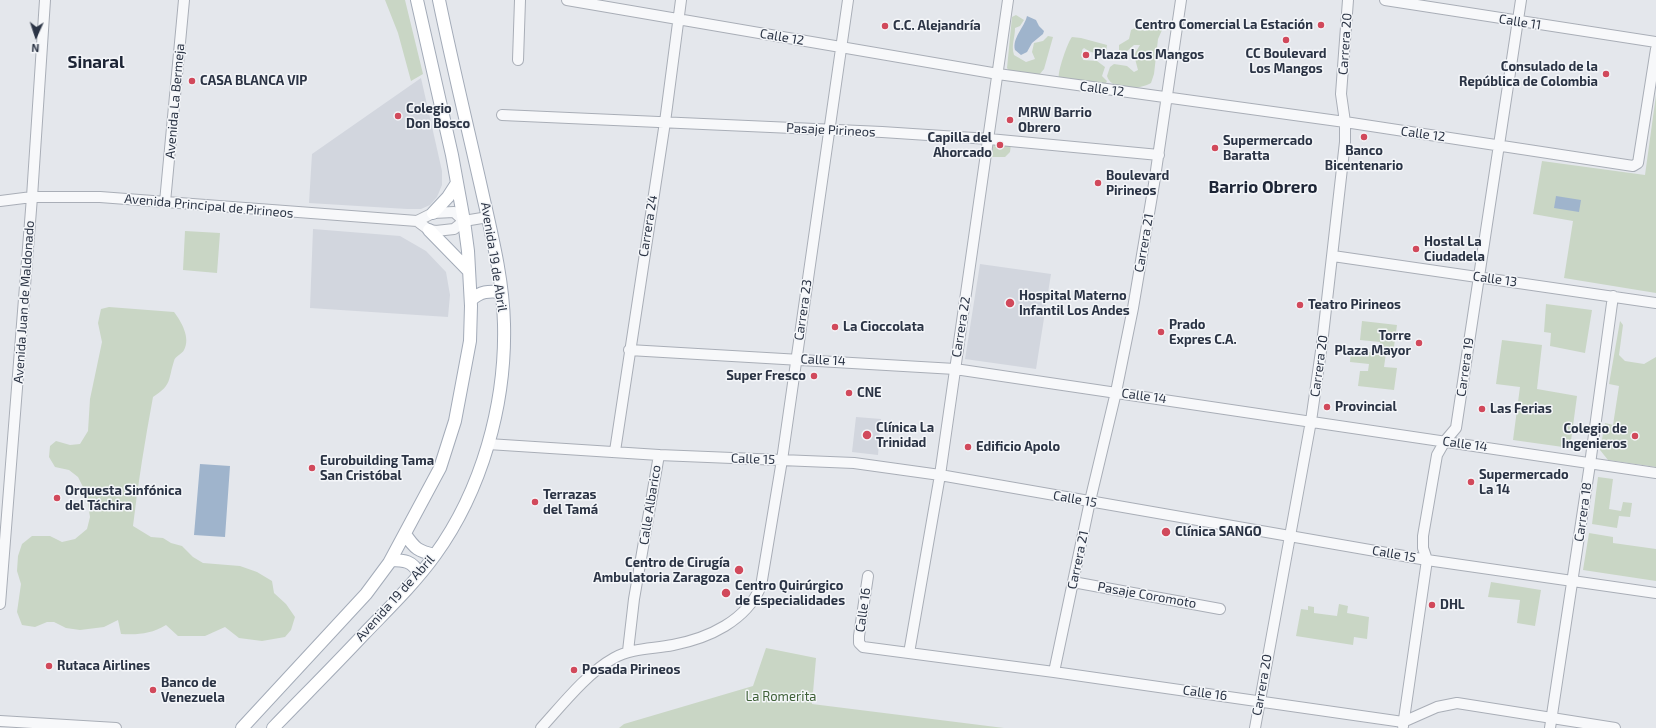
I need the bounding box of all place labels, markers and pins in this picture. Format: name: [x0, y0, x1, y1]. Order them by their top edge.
place label: Centro Comercial La Estación: [1135, 17, 1313, 33]
place label: C.C. Alejandría: [893, 18, 981, 34]
marker: Centro Comercial La Estación: [1316, 20, 1326, 30]
marker: C.C. Alejandría: [880, 21, 890, 31]
marker: CC Boulevard Los Mangos: [1281, 35, 1291, 45]
place label: CC Boulevard Los Mangos: [1245, 46, 1327, 77]
place label: Plaza Los Mangos: [1094, 47, 1204, 63]
marker: Plaza Los Mangos: [1081, 50, 1091, 60]
place label: Consulado de la República de Colombia: [1459, 59, 1598, 90]
marker: Consulado de la República de Colombia: [1601, 69, 1611, 79]
place label: CASA BLANCA VIP: [200, 73, 307, 89]
marker: CASA BLANCA VIP: [187, 76, 197, 86]
place label: Colegio Don Bosco: [406, 101, 470, 132]
place label: MRW Barrio Obrero: [1018, 105, 1092, 136]
marker: Colegio Don Bosco: [393, 111, 403, 121]
marker: MRW Barrio Obrero: [1005, 115, 1015, 125]
place label: Capilla del Ahorcado: [927, 130, 992, 161]
marker: Banco Bicentenario: [1359, 132, 1369, 142]
place label: Supermercado Baratta: [1223, 133, 1313, 164]
marker: Capilla del Ahorcado: [995, 140, 1005, 150]
marker: Supermercado Baratta: [1210, 143, 1220, 153]
place label: Banco Bicentenario: [1325, 143, 1403, 174]
place label: Boulevard Pirineos: [1106, 168, 1169, 199]
marker: Boulevard Pirineos: [1093, 178, 1103, 188]
place label: Hostal La Ciudadela: [1424, 234, 1485, 265]
marker: Hostal La Ciudadela: [1411, 244, 1421, 254]
place label: Hospital Materno Infantil Los Andes: [1019, 288, 1130, 319]
marker: Hospital Materno Infantil Los Andes: [1004, 297, 1016, 309]
place label: Teatro Pirineos: [1308, 297, 1401, 313]
marker: Teatro Pirineos: [1295, 300, 1305, 310]
place label: Prado Expres C.A.: [1169, 317, 1237, 348]
place label: La Cioccolata: [843, 319, 924, 335]
marker: La Cioccolata: [830, 322, 840, 332]
marker: Prado Expres C.A.: [1156, 327, 1166, 337]
place label: Torre Plaza Mayor: [1335, 328, 1411, 359]
marker: Torre Plaza Mayor: [1414, 338, 1424, 348]
place label: Super Fresco: [726, 368, 806, 384]
marker: Super Fresco: [809, 371, 819, 381]
place label: CNE: [857, 385, 882, 401]
marker: CNE: [844, 388, 854, 398]
place label: Provincial: [1335, 399, 1397, 415]
place label: Las Ferias: [1490, 401, 1552, 417]
marker: Provincial: [1322, 402, 1332, 412]
marker: Las Ferias: [1477, 404, 1487, 414]
place label: Clínica La Trinidad: [876, 420, 934, 451]
place label: Colegio de Ingenieros: [1562, 421, 1627, 452]
marker: Clínica La Trinidad: [861, 429, 873, 441]
marker: Colegio de Ingenieros: [1630, 431, 1640, 441]
place label: Edificio Apolo: [976, 439, 1060, 455]
marker: Edificio Apolo: [963, 442, 973, 452]
place label: Eurobuilding Tama San Cristóbal: [320, 453, 434, 484]
marker: Eurobuilding Tama San Cristóbal: [307, 463, 317, 473]
place label: Supermercado La 14: [1479, 467, 1569, 498]
marker: Supermercado La 14: [1466, 477, 1476, 487]
place label: Orquesta Sinfónica del Táchira: [65, 483, 182, 514]
place label: Terrazas del Tamá: [543, 487, 598, 518]
marker: Orquesta Sinfónica del Táchira: [52, 493, 62, 503]
marker: Terrazas del Tamá: [530, 497, 540, 507]
place label: Clínica SANGO: [1175, 524, 1262, 540]
marker: Clínica SANGO: [1160, 526, 1172, 538]
place label: Centro de Cirugía Ambulatoria Zaragoza: [593, 555, 730, 586]
marker: Centro de Cirugía Ambulatoria Zaragoza: [733, 564, 745, 576]
place label: Centro Quirúrgico de Especialidades: [735, 578, 845, 609]
marker: Centro Quirúrgico de Especialidades: [720, 587, 732, 599]
place label: DHL: [1440, 597, 1465, 613]
marker: DHL: [1427, 600, 1437, 610]
place label: Rutaca Airlines: [57, 658, 150, 674]
marker: Rutaca Airlines: [44, 661, 54, 671]
place label: Posada Pirineos: [582, 662, 680, 678]
marker: Posada Pirineos: [569, 665, 579, 675]
place label: Banco de Venezuela: [161, 675, 225, 706]
marker: Banco de Venezuela: [148, 685, 158, 695]

